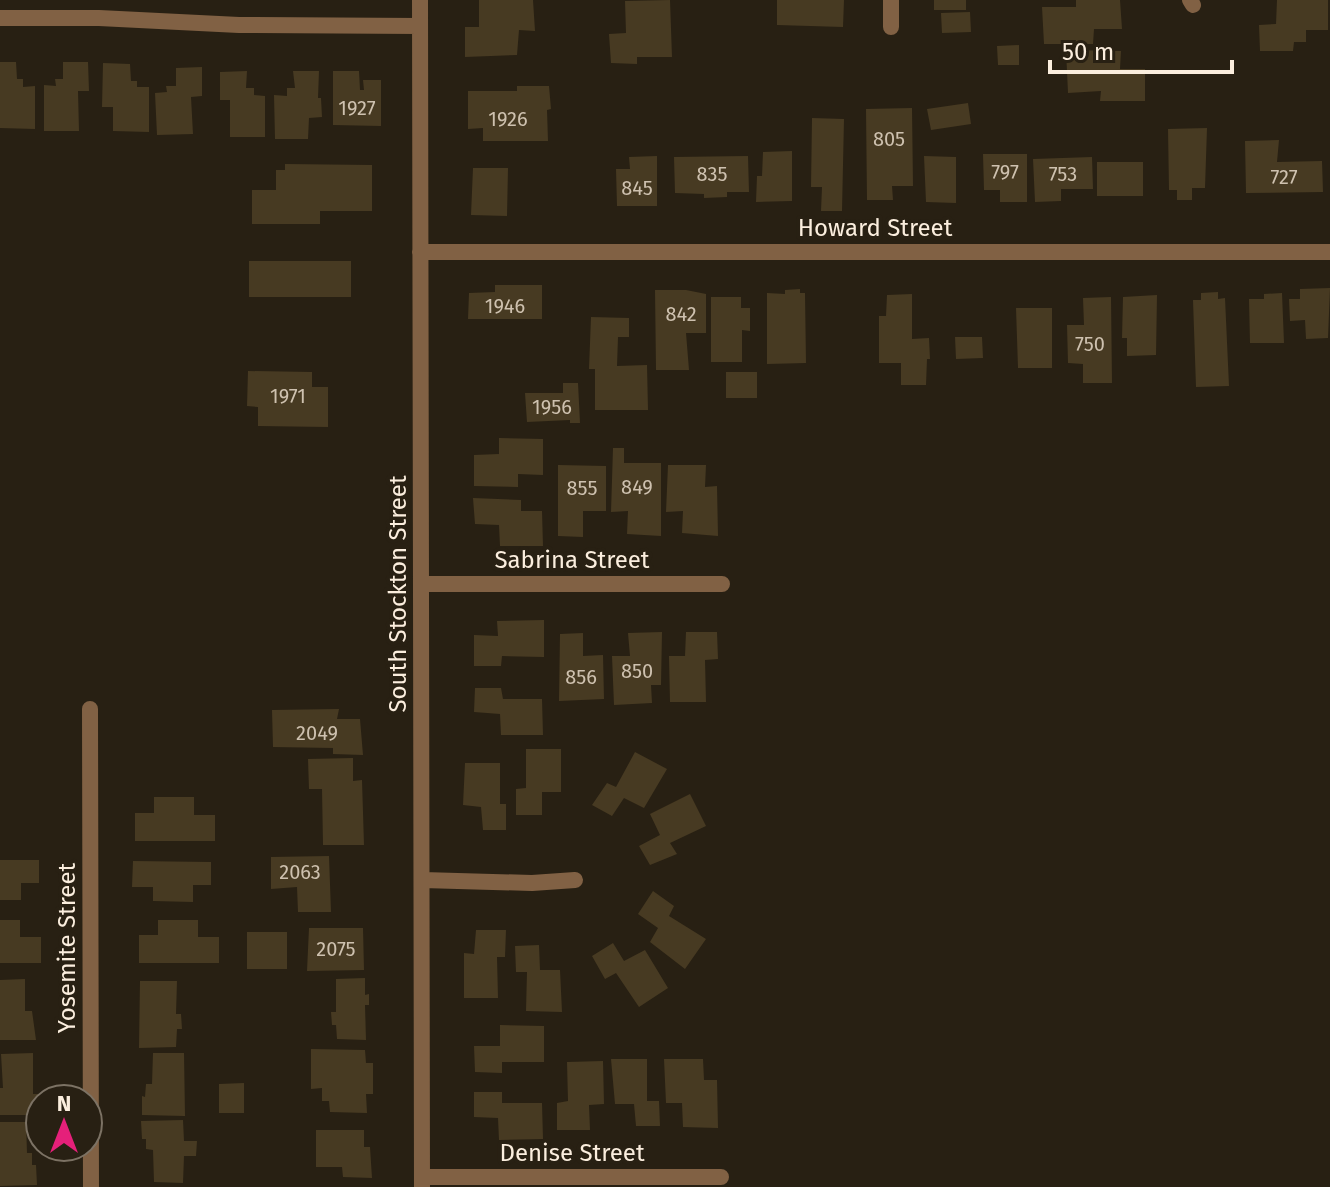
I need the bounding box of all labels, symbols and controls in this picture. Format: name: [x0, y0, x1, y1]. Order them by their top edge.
scale bar: [1050, 24, 1232, 74]
text: 50 m: [1062, 38, 1114, 66]
house number: 1927: [338, 96, 376, 120]
house number: 1926: [488, 107, 528, 131]
house number: 805: [873, 127, 905, 151]
house number: 797: [991, 160, 1019, 184]
house number: 835: [696, 162, 728, 186]
house number: 753: [1049, 162, 1077, 186]
house number: 727: [1270, 165, 1298, 189]
house number: 845: [621, 176, 653, 200]
street label: Howard Street: [798, 214, 953, 242]
house number: 1946: [485, 294, 525, 318]
house number: 842: [665, 302, 697, 326]
house number: 750: [1075, 332, 1105, 356]
house number: 1971: [270, 384, 306, 408]
house number: 1956: [532, 395, 572, 419]
street label: South Stockton Street: [384, 475, 412, 713]
house number: 849: [621, 475, 653, 499]
house number: 855: [567, 476, 597, 500]
street label: Sabrina Street: [494, 546, 650, 574]
house number: 850: [621, 659, 653, 683]
house number: 856: [565, 665, 597, 689]
house number: 2049: [296, 721, 338, 745]
house number: 2063: [279, 860, 321, 884]
street label: Yosemite Street: [53, 863, 81, 1033]
house number: 2075: [316, 937, 356, 961]
north arrow: [24, 1083, 104, 1163]
text: N: [57, 1090, 71, 1117]
street label: Denise Street: [499, 1139, 645, 1167]

